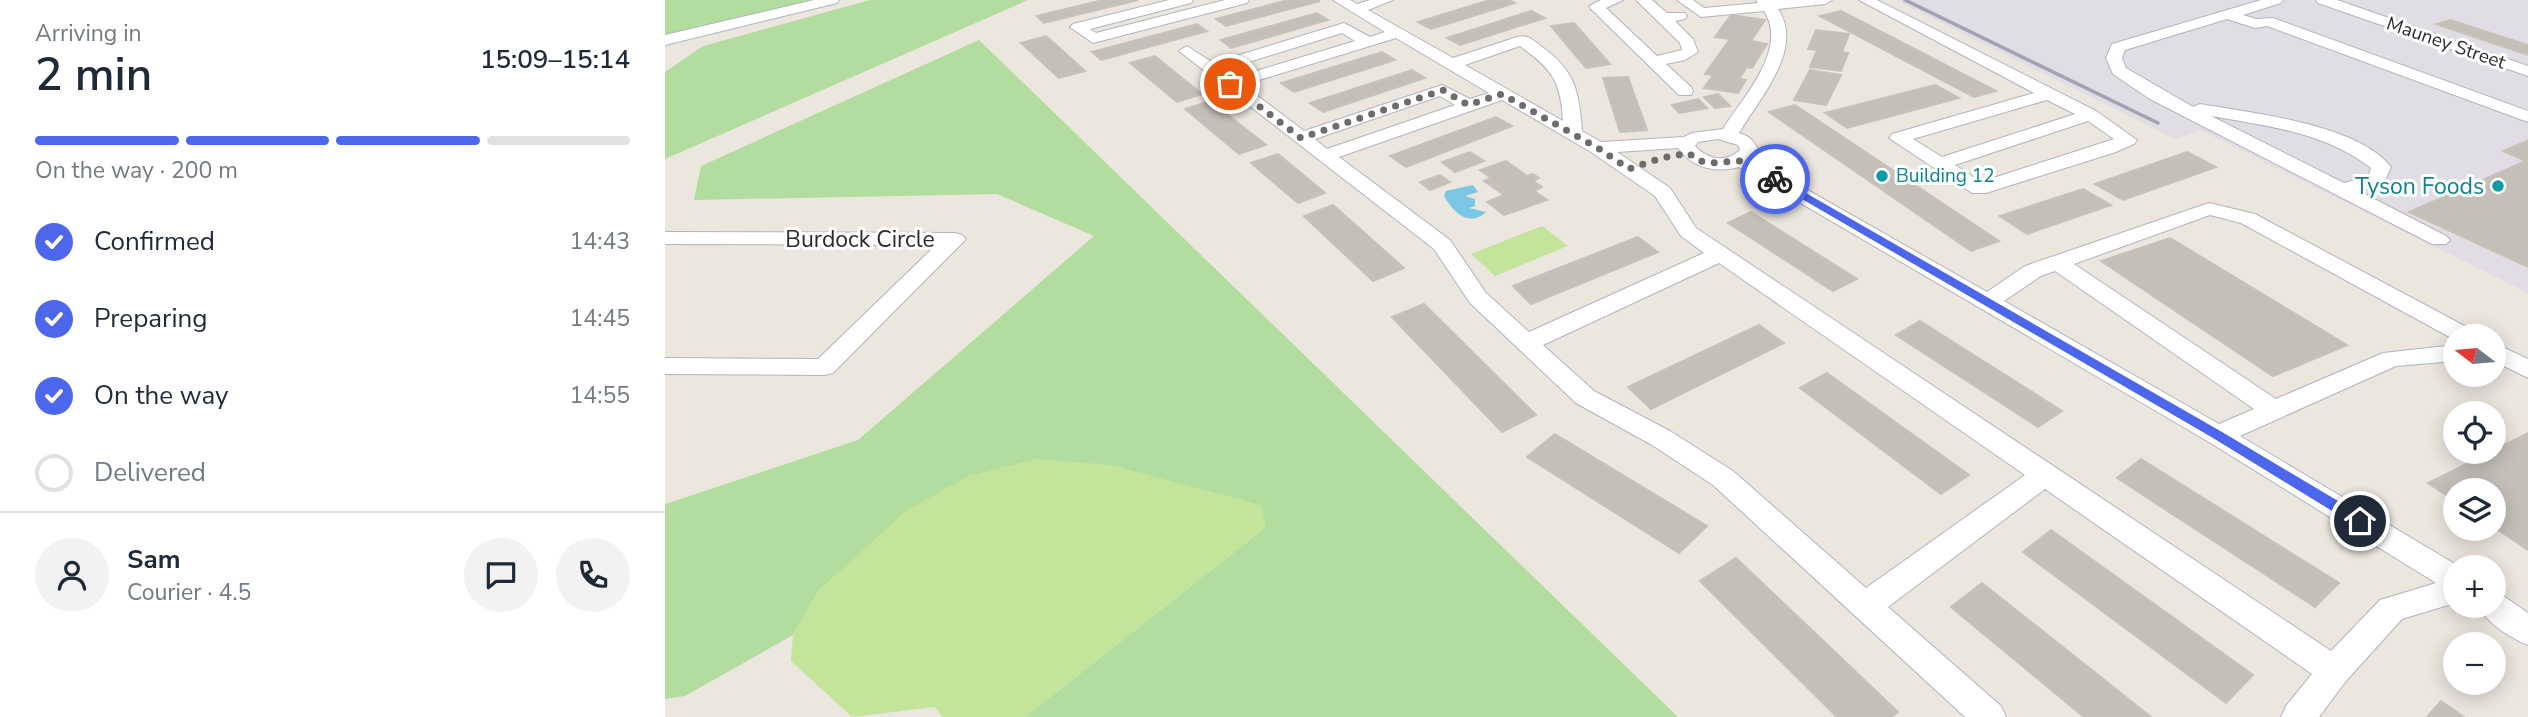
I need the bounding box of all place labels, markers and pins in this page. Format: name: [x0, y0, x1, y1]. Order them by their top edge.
pin: [1200, 54, 1260, 114]
place label: Building 12: [1896, 163, 1995, 189]
marker: Building 12: [1874, 168, 1890, 184]
place label: Tyson Foods: [2355, 171, 2484, 202]
marker: Tyson Foods: [2490, 178, 2506, 194]
pin: [2330, 491, 2390, 551]

